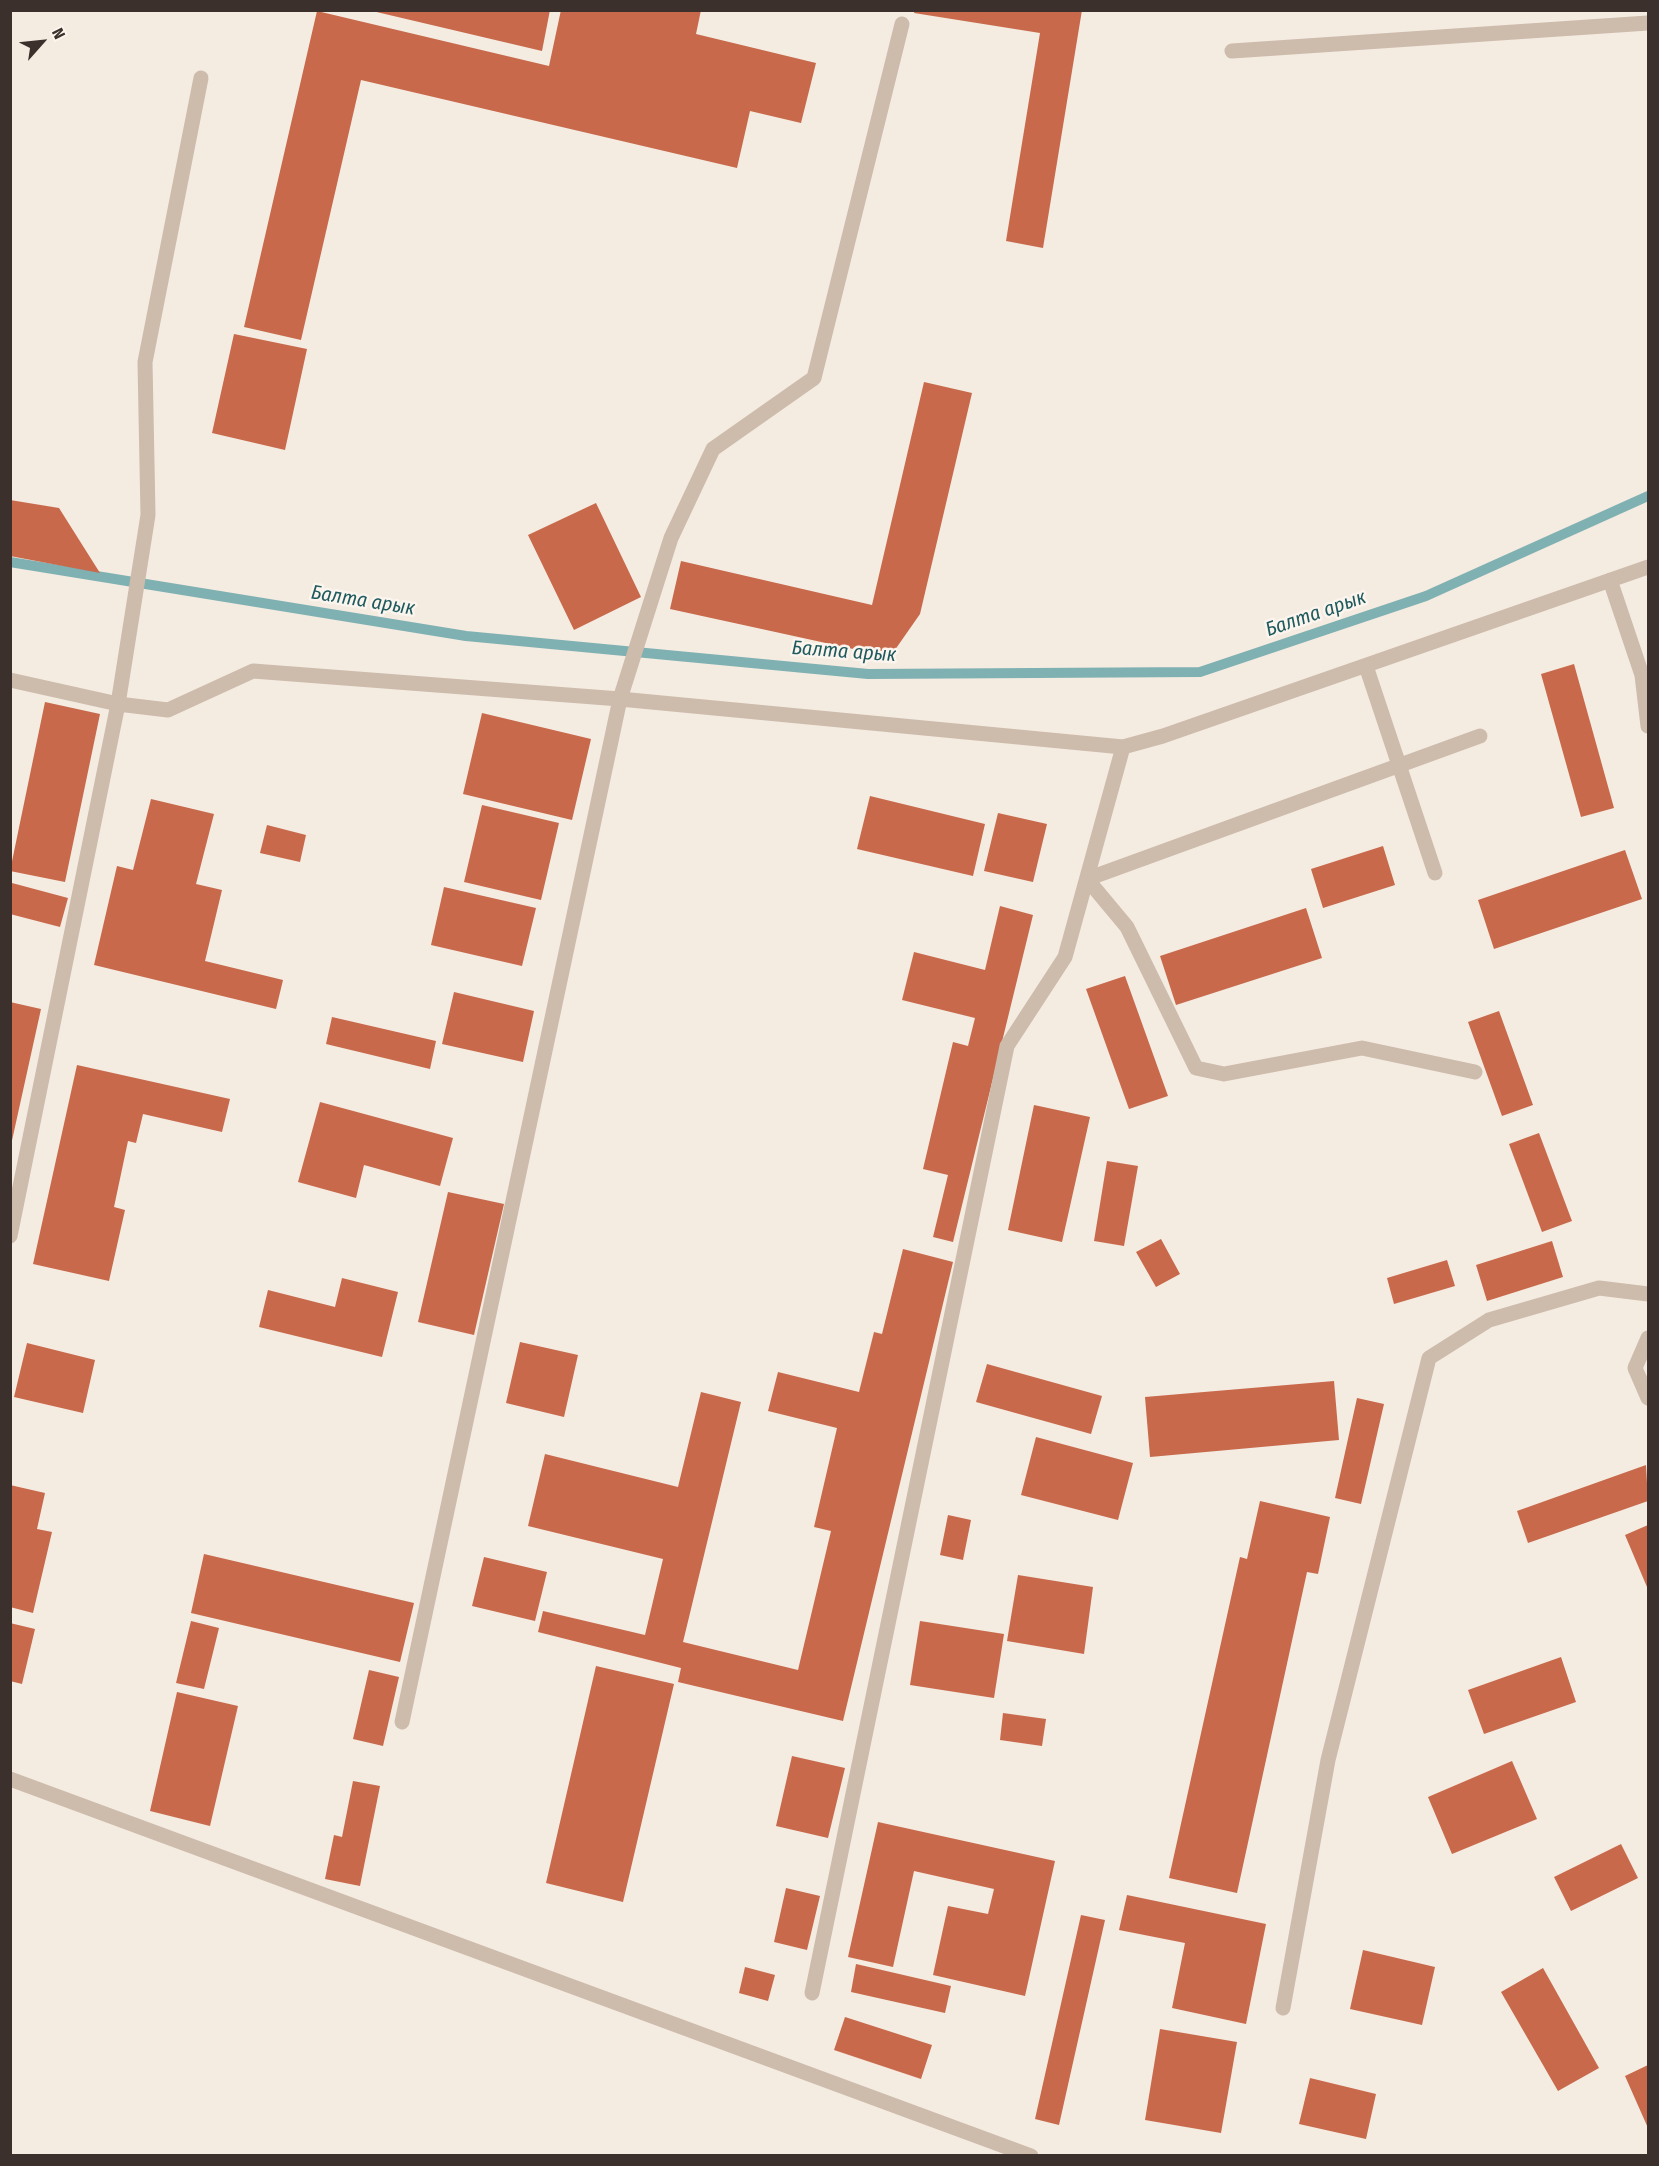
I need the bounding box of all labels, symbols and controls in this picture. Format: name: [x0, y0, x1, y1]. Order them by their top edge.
north arrow: [12, 12, 72, 72]
text: N: [48, 25, 69, 42]
water label: Балта арык: [309, 581, 417, 621]
water label: Балта арык: [1262, 586, 1370, 642]
water label: Балта арык: [791, 636, 897, 668]

